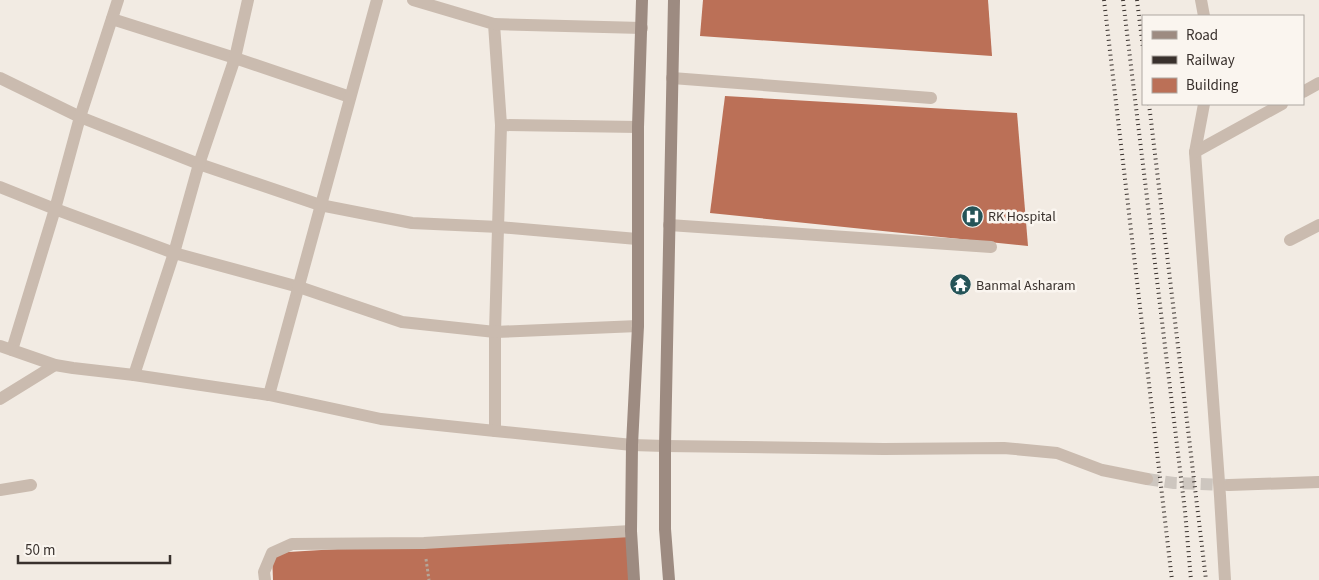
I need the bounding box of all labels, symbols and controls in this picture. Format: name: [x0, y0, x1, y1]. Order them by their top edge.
legend: [1142, 15, 1304, 105]
text: Road: [1186, 25, 1218, 46]
text: Railway: [1186, 50, 1235, 71]
text: Building: [1186, 75, 1239, 96]
hospital icon: RK Hospital: [960, 204, 984, 228]
place label: RK Hospital: [988, 207, 1056, 227]
temple icon: Banmal Asharam: [948, 273, 972, 297]
place label: Banmal Asharam: [976, 276, 1076, 296]
scale bar: [18, 532, 170, 564]
text: 50 m: [25, 540, 55, 561]

